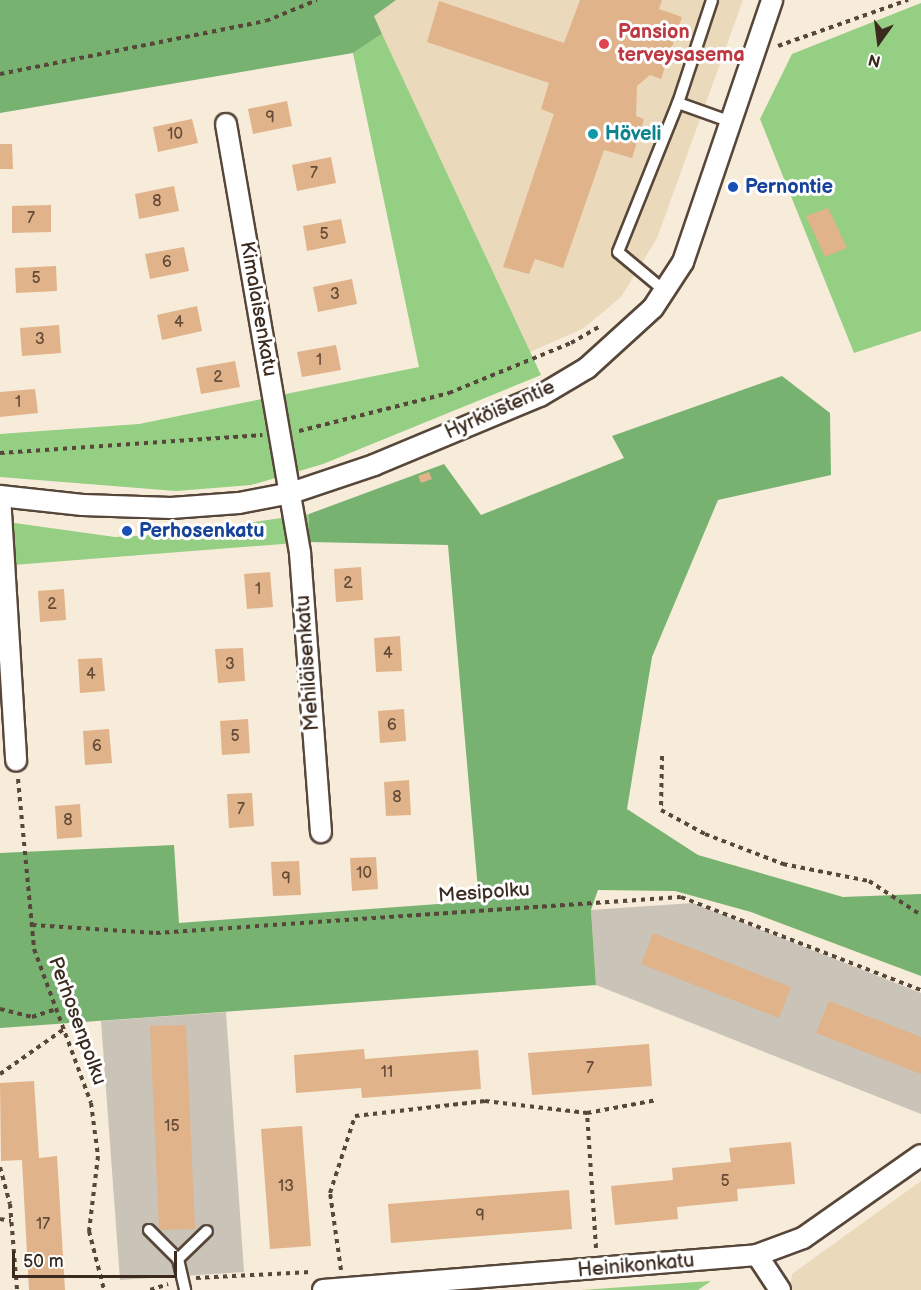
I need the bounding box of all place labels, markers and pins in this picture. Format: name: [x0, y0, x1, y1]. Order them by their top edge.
place label: Pansion terveysasema: [618, 20, 745, 67]
marker: Pansion terveysasema: [595, 35, 613, 53]
place label: Höveli: [605, 122, 661, 146]
marker: Höveli: [586, 127, 600, 141]
place label: Pernontie: [745, 175, 833, 199]
marker: Pernontie: [726, 180, 740, 194]
place label: Perhosenkatu: [139, 519, 264, 543]
marker: Perhosenkatu: [120, 524, 134, 538]

